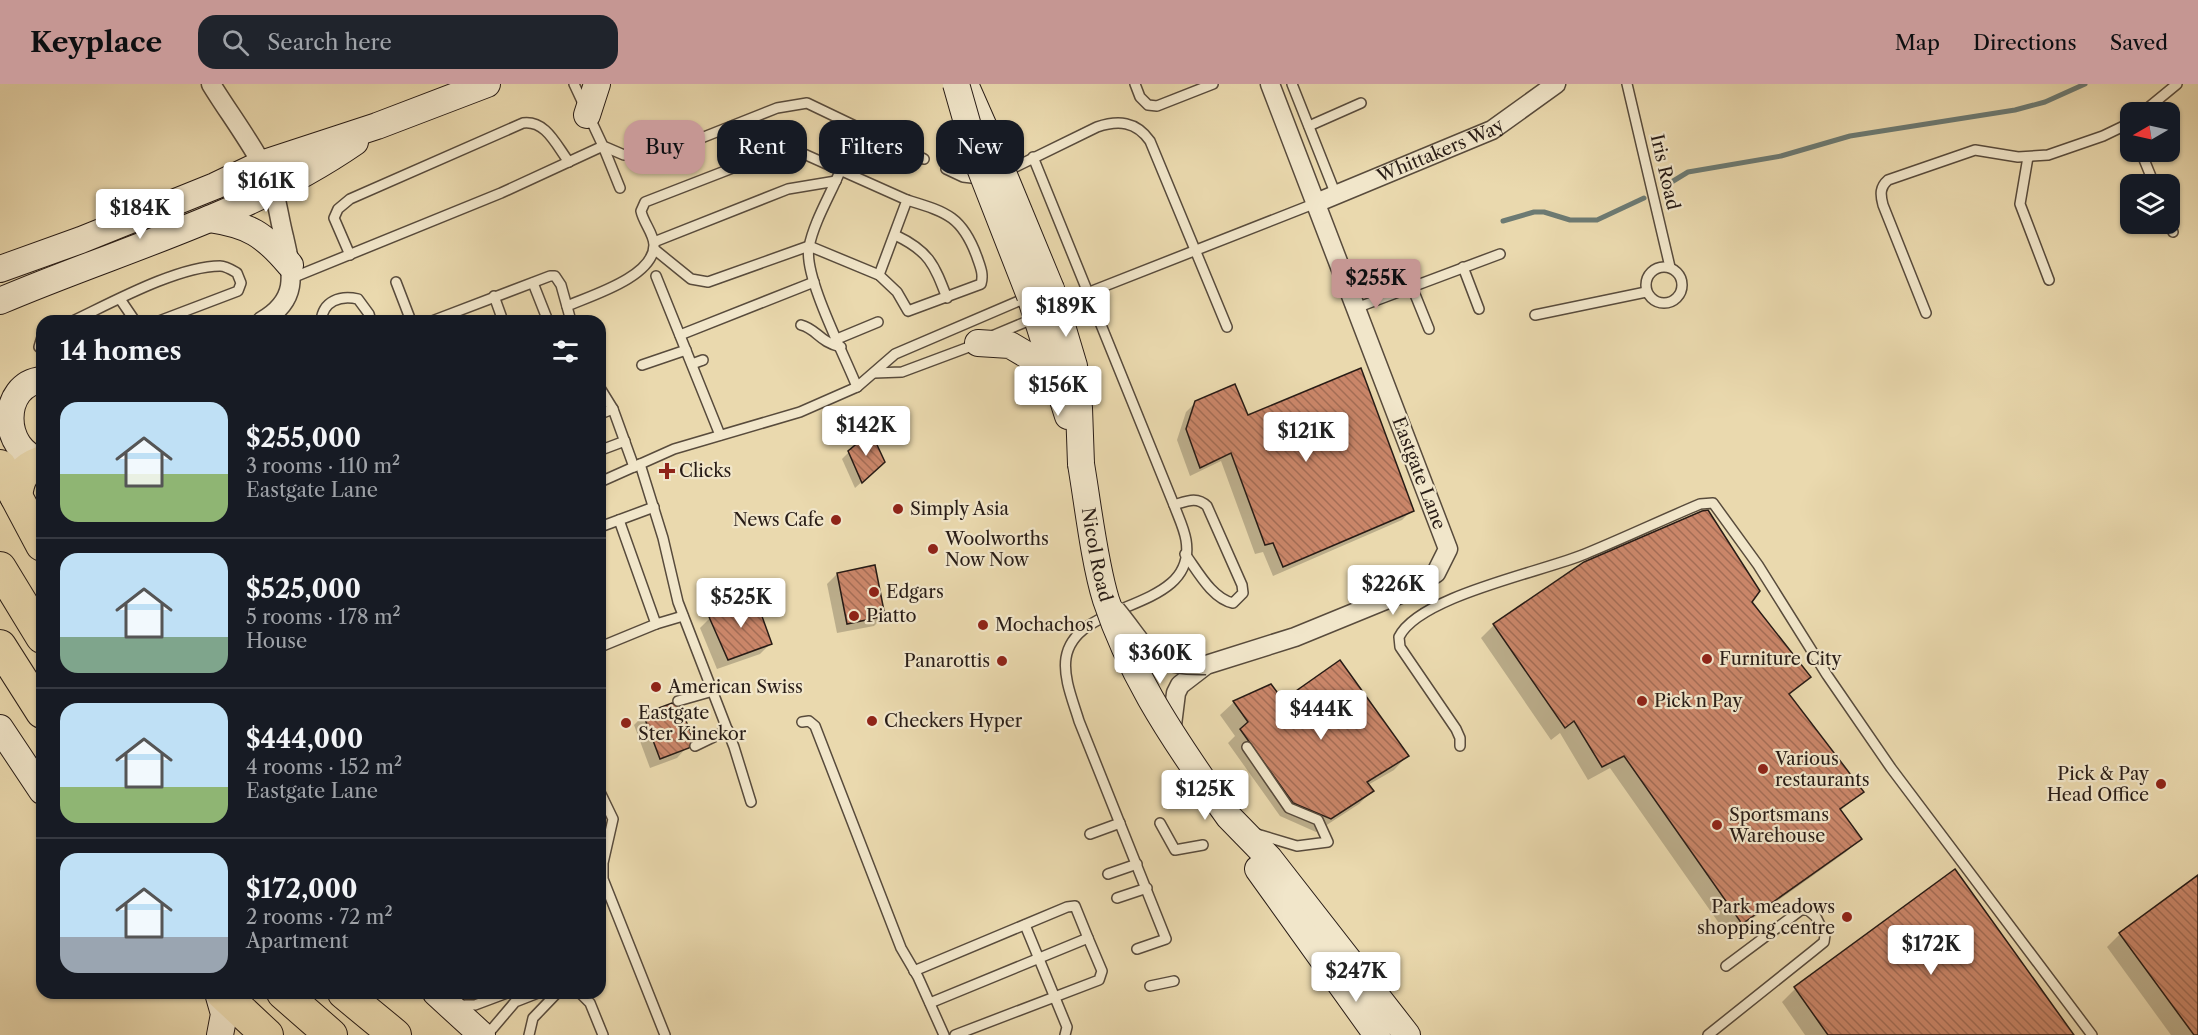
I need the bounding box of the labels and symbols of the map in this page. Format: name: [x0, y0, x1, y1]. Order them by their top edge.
north arrow: [2120, 102, 2180, 162]
street label: Whittakers Way: [1373, 113, 1509, 188]
street label: Iris Road: [1646, 132, 1684, 212]
pin: $161K: [224, 162, 308, 213]
pin: $184K: [98, 189, 182, 240]
pin: $255K: [1334, 259, 1418, 310]
pin: $189K: [1024, 287, 1108, 338]
pin: $156K: [1016, 366, 1100, 417]
pin: $142K: [824, 406, 908, 457]
pin: $121K: [1264, 412, 1348, 463]
street label: Eastgate Lane: [1387, 414, 1451, 532]
place label: Clicks: [679, 460, 731, 482]
marker: Clicks: [660, 464, 674, 478]
place label: Simply Asia: [910, 498, 1009, 520]
marker: Simply Asia: [891, 502, 905, 516]
street label: Nicol Road: [1077, 506, 1117, 604]
place label: News Cafe: [733, 509, 824, 531]
marker: News Cafe: [829, 513, 843, 527]
place label: Woolworths Now Now: [944, 528, 1049, 571]
marker: Woolworths Now Now: [926, 542, 940, 556]
pin: $226K: [1351, 565, 1435, 616]
pin: $525K: [699, 578, 783, 629]
place label: Edgars: [886, 581, 944, 603]
marker: Edgars: [867, 585, 881, 599]
place label: Piatto: [866, 605, 917, 627]
marker: Piatto: [847, 609, 861, 623]
place label: Mochachos: [995, 614, 1094, 636]
marker: Mochachos: [976, 618, 990, 632]
pin: $360K: [1118, 634, 1202, 685]
place label: Furniture City: [1719, 648, 1842, 670]
place label: Panarottis: [904, 650, 990, 672]
marker: Furniture City: [1700, 652, 1714, 666]
marker: Panarottis: [995, 654, 1009, 668]
place label: American Swiss: [667, 676, 803, 698]
marker: American Swiss: [649, 680, 663, 694]
pin: $444K: [1279, 690, 1363, 741]
place label: Pick n Pay: [1654, 690, 1743, 712]
marker: Pick n Pay: [1635, 694, 1649, 708]
place label: Eastgate Ster Kinekor: [638, 702, 747, 745]
place label: Checkers Hyper: [884, 710, 1023, 732]
marker: Checkers Hyper: [865, 714, 879, 728]
marker: Eastgate Ster Kinekor: [619, 716, 633, 730]
place label: Various restaurants: [1774, 748, 1870, 791]
marker: Various restaurants: [1756, 762, 1770, 776]
place label: Pick & Pay Head Office: [2047, 763, 2150, 806]
pin: $125K: [1163, 770, 1247, 821]
marker: Pick & Pay Head Office: [2154, 777, 2168, 791]
place label: Sportsmans Warehouse: [1728, 804, 1829, 847]
marker: Sportsmans Warehouse: [1710, 818, 1724, 832]
place label: Park meadows shopping centre: [1697, 896, 1835, 939]
marker: Park meadows shopping centre: [1840, 910, 1854, 924]
pin: $172K: [1889, 925, 1973, 976]
pin: $247K: [1314, 952, 1398, 1003]

